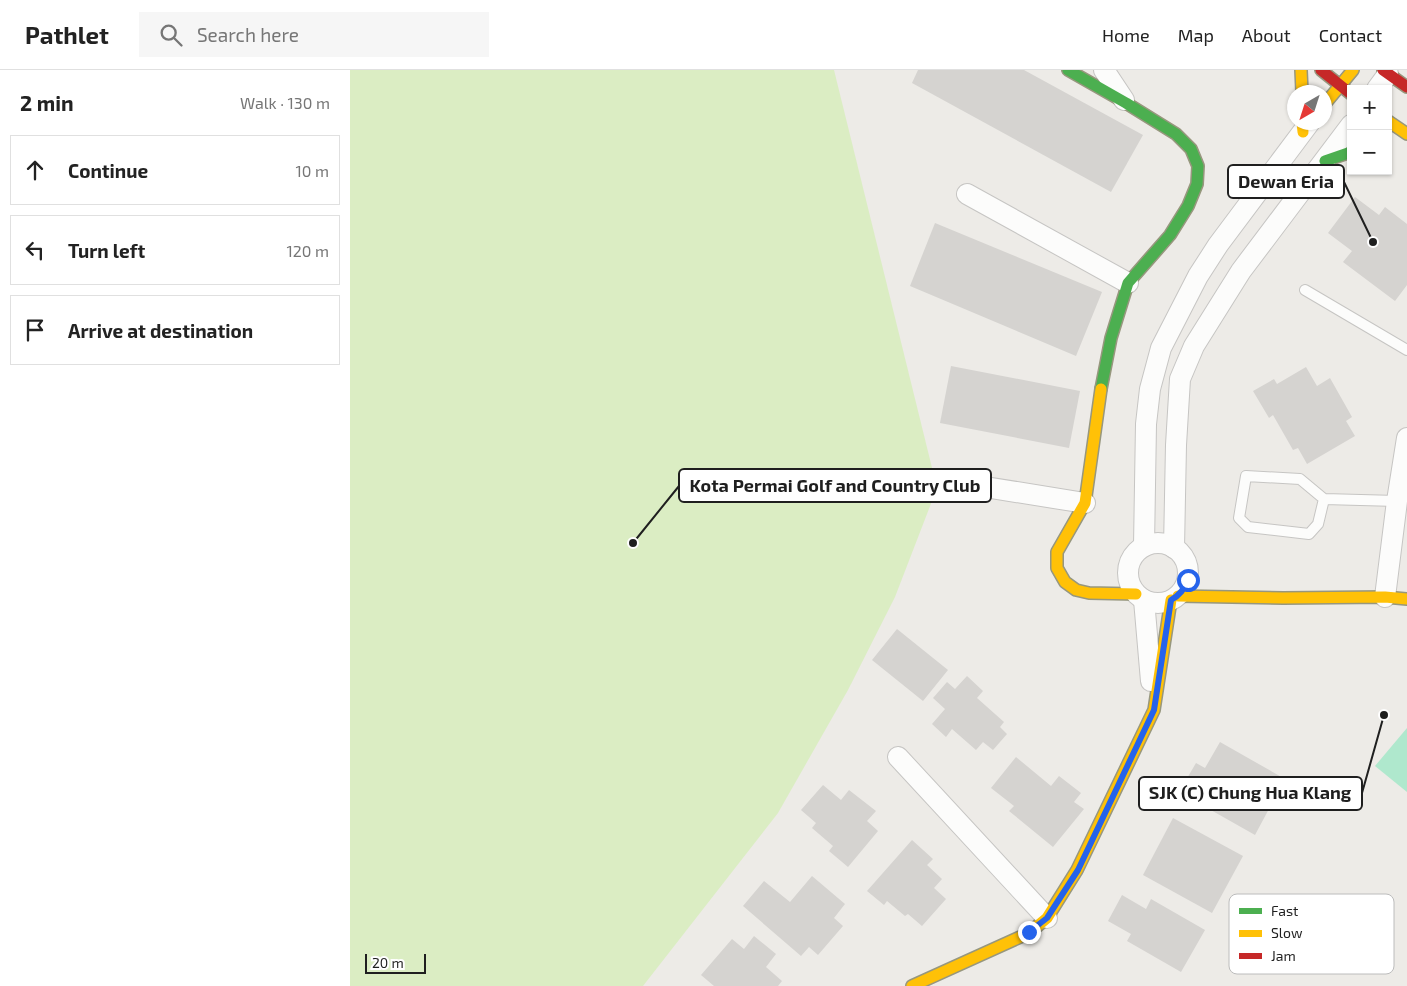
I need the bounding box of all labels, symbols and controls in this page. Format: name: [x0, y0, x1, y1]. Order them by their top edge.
search box: [139, 12, 489, 57]
text: Pathlet: [25, 20, 109, 49]
icon: search: [157, 21, 185, 49]
text: Search here: [197, 23, 299, 46]
text: Home: [1102, 24, 1150, 46]
text: Map: [1178, 24, 1214, 46]
text: About: [1242, 24, 1291, 46]
text: Contact: [1319, 24, 1382, 46]
north arrow: [1287, 85, 1332, 130]
map controls: [1347, 85, 1392, 175]
button: +: [1347, 85, 1392, 130]
text: 2 min: [20, 90, 74, 115]
text: Walk · 130 m: [240, 93, 330, 112]
button: −: [1347, 130, 1392, 175]
icon: ahead: [21, 156, 49, 184]
text: Continue: [68, 159, 148, 182]
text: 10 m: [295, 161, 329, 180]
callout: Dewan Eria: [1228, 165, 1344, 198]
text: Dewan Eria: [1238, 170, 1334, 192]
icon: left: [21, 236, 49, 264]
text: Turn left: [68, 239, 145, 262]
text: 120 m: [286, 241, 329, 260]
icon: arrive: [21, 316, 49, 344]
text: Arrive at destination: [68, 319, 253, 342]
callout: Kota Permai Golf and Country Club: [679, 469, 991, 502]
text: Kota Permai Golf and Country Club: [690, 474, 980, 496]
route start: [1177, 569, 1200, 592]
callout: SJK (C) Chung Hua Klang: [1139, 777, 1362, 810]
text: SJK (C) Chung Hua Klang: [1149, 781, 1352, 803]
legend: [1229, 894, 1394, 974]
text: Fast: [1271, 902, 1298, 919]
route end: [1018, 921, 1041, 944]
text: Slow: [1271, 924, 1303, 941]
text: Jam: [1271, 947, 1296, 964]
scale bar: [365, 951, 426, 974]
text: 20 m: [372, 954, 404, 971]

